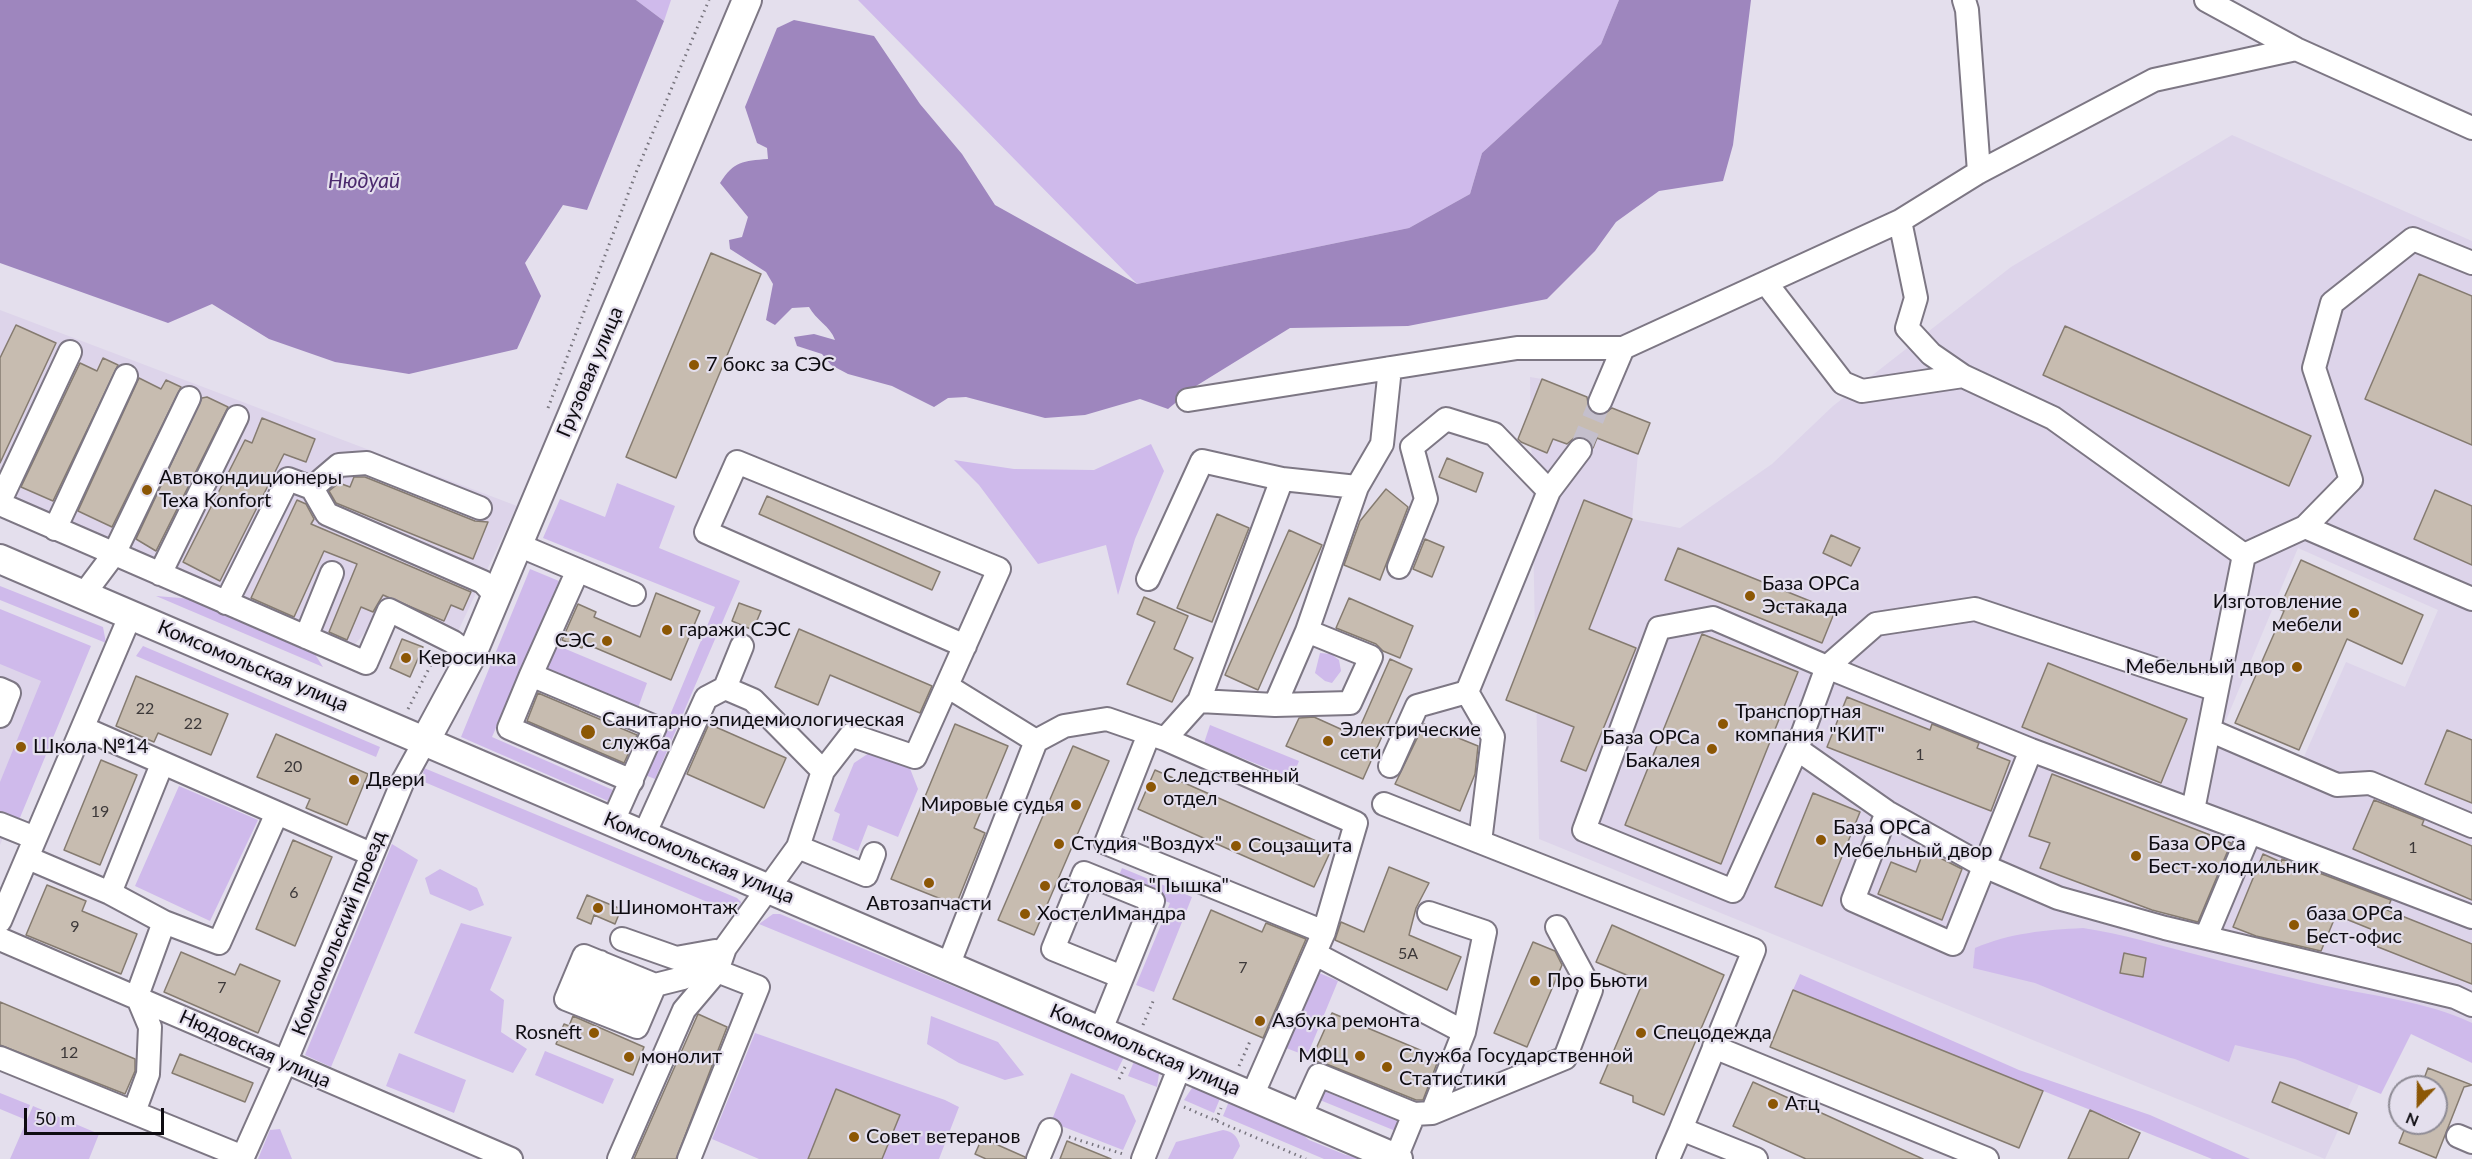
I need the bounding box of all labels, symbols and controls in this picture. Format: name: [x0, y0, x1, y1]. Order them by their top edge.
water label: Нюдуай: [328, 168, 400, 194]
street label: Грузовая улица: [552, 303, 628, 441]
place label: 7 бокс за СЭС: [706, 353, 835, 377]
marker: 7 бокс за СЭС: [687, 358, 701, 372]
place label: Автокондиционеры Texa Konfort: [159, 466, 342, 513]
marker: Автокондиционеры Texa Konfort: [140, 483, 154, 497]
place label: База ОРСа Эстакада: [1762, 572, 1860, 619]
marker: База ОРСа Эстакада: [1743, 589, 1757, 603]
place label: Изготовление мебели: [2213, 590, 2342, 637]
marker: Изготовление мебели: [2347, 606, 2361, 620]
street label: Комсомольская улица: [154, 615, 352, 717]
place label: гаражи СЭС: [679, 618, 791, 642]
marker: гаражи СЭС: [660, 623, 674, 637]
place label: СЭС: [555, 629, 595, 653]
marker: СЭС: [600, 634, 614, 648]
place label: Керосинка: [418, 646, 516, 670]
marker: Керосинка: [399, 651, 413, 665]
place label: Мебельный двор: [2125, 655, 2285, 679]
marker: Мебельный двор: [2290, 660, 2304, 674]
house number: 22: [136, 699, 154, 719]
place label: Транспортная компания "КИТ": [1735, 700, 1885, 747]
place label: Санитарно-эпидемиологическая служба: [602, 708, 904, 755]
house number: 22: [184, 714, 202, 734]
marker: Транспортная компания "КИТ": [1716, 717, 1730, 731]
place label: Электрические сети: [1340, 718, 1481, 765]
marker: Санитарно-эпидемиологическая служба: [579, 723, 597, 741]
place label: База ОРСа Бакалея: [1602, 726, 1700, 773]
marker: Электрические сети: [1321, 734, 1335, 748]
place label: Школа №14: [33, 735, 148, 759]
marker: Школа №14: [14, 740, 28, 754]
marker: База ОРСа Бакалея: [1705, 742, 1719, 756]
house number: 1: [1915, 745, 1925, 765]
house number: 20: [284, 757, 302, 777]
place label: Следственный отдел: [1163, 764, 1299, 811]
place label: Двери: [366, 768, 425, 792]
marker: Двери: [347, 773, 361, 787]
marker: Следственный отдел: [1144, 780, 1158, 794]
place label: Мировые судья: [921, 793, 1064, 817]
marker: Мировые судья: [1069, 798, 1083, 812]
house number: 19: [91, 802, 109, 822]
street label: Комсомольская улица: [600, 807, 798, 909]
place label: База ОРСа Мебельный двор: [1833, 816, 1993, 863]
street label: Комсомольский проезд: [287, 827, 391, 1039]
place label: Студия "Воздух": [1071, 832, 1222, 856]
place label: База ОРСа Бест-холодильник: [2148, 832, 2319, 879]
marker: База ОРСа Мебельный двор: [1814, 833, 1828, 847]
place label: Соцзащита: [1248, 834, 1352, 858]
marker: Студия "Воздух": [1052, 837, 1066, 851]
house number: 1: [2408, 838, 2418, 858]
marker: Соцзащита: [1229, 839, 1243, 853]
marker: База ОРСа Бест-холодильник: [2129, 849, 2143, 863]
place label: Столовая "Пышка": [1057, 874, 1229, 898]
marker: Автозапчасти: [922, 876, 936, 890]
marker: Столовая "Пышка": [1038, 879, 1052, 893]
house number: 6: [289, 883, 299, 903]
place label: Автозапчасти: [866, 892, 992, 916]
place label: Шиномонтаж: [610, 896, 738, 920]
marker: Шиномонтаж: [591, 901, 605, 915]
place label: ХостелИмандра: [1037, 902, 1186, 926]
place label: база ОРСа Бест-офис: [2306, 902, 2403, 949]
marker: ХостелИмандра: [1018, 907, 1032, 921]
house number: 9: [70, 917, 80, 937]
marker: база ОРСа Бест-офис: [2287, 918, 2301, 932]
house number: 5А: [1398, 944, 1418, 964]
house number: 7: [1238, 958, 1248, 978]
place label: Про Бьюти: [1547, 969, 1648, 993]
marker: Про Бьюти: [1528, 974, 1542, 988]
house number: 7: [217, 978, 227, 998]
street label: Комсомольская улица: [1046, 999, 1244, 1101]
street label: Нюдовская улица: [176, 1005, 334, 1093]
place label: Азбука ремонта: [1272, 1009, 1420, 1033]
marker: Азбука ремонта: [1253, 1014, 1267, 1028]
place label: Rosneft: [515, 1021, 582, 1045]
place label: Спецодежда: [1653, 1021, 1772, 1045]
marker: Rosneft: [587, 1026, 601, 1040]
marker: Спецодежда: [1634, 1026, 1648, 1040]
house number: 12: [60, 1043, 78, 1063]
place label: МФЦ: [1298, 1044, 1348, 1068]
place label: Служба Государственной Статистики: [1399, 1044, 1633, 1091]
place label: монолит: [641, 1045, 722, 1069]
marker: МФЦ: [1353, 1049, 1367, 1063]
marker: монолит: [622, 1050, 636, 1064]
marker: Служба Государственной Статистики: [1380, 1060, 1394, 1074]
north arrow: [2388, 1075, 2448, 1135]
place label: Атц: [1785, 1092, 1820, 1116]
scale bar: [27, 1096, 166, 1134]
marker: Атц: [1766, 1097, 1780, 1111]
text: 50 m: [35, 1107, 75, 1129]
text: N: [2403, 1109, 2421, 1131]
place label: Совет ветеранов: [866, 1125, 1020, 1149]
marker: Совет ветеранов: [847, 1130, 861, 1144]

